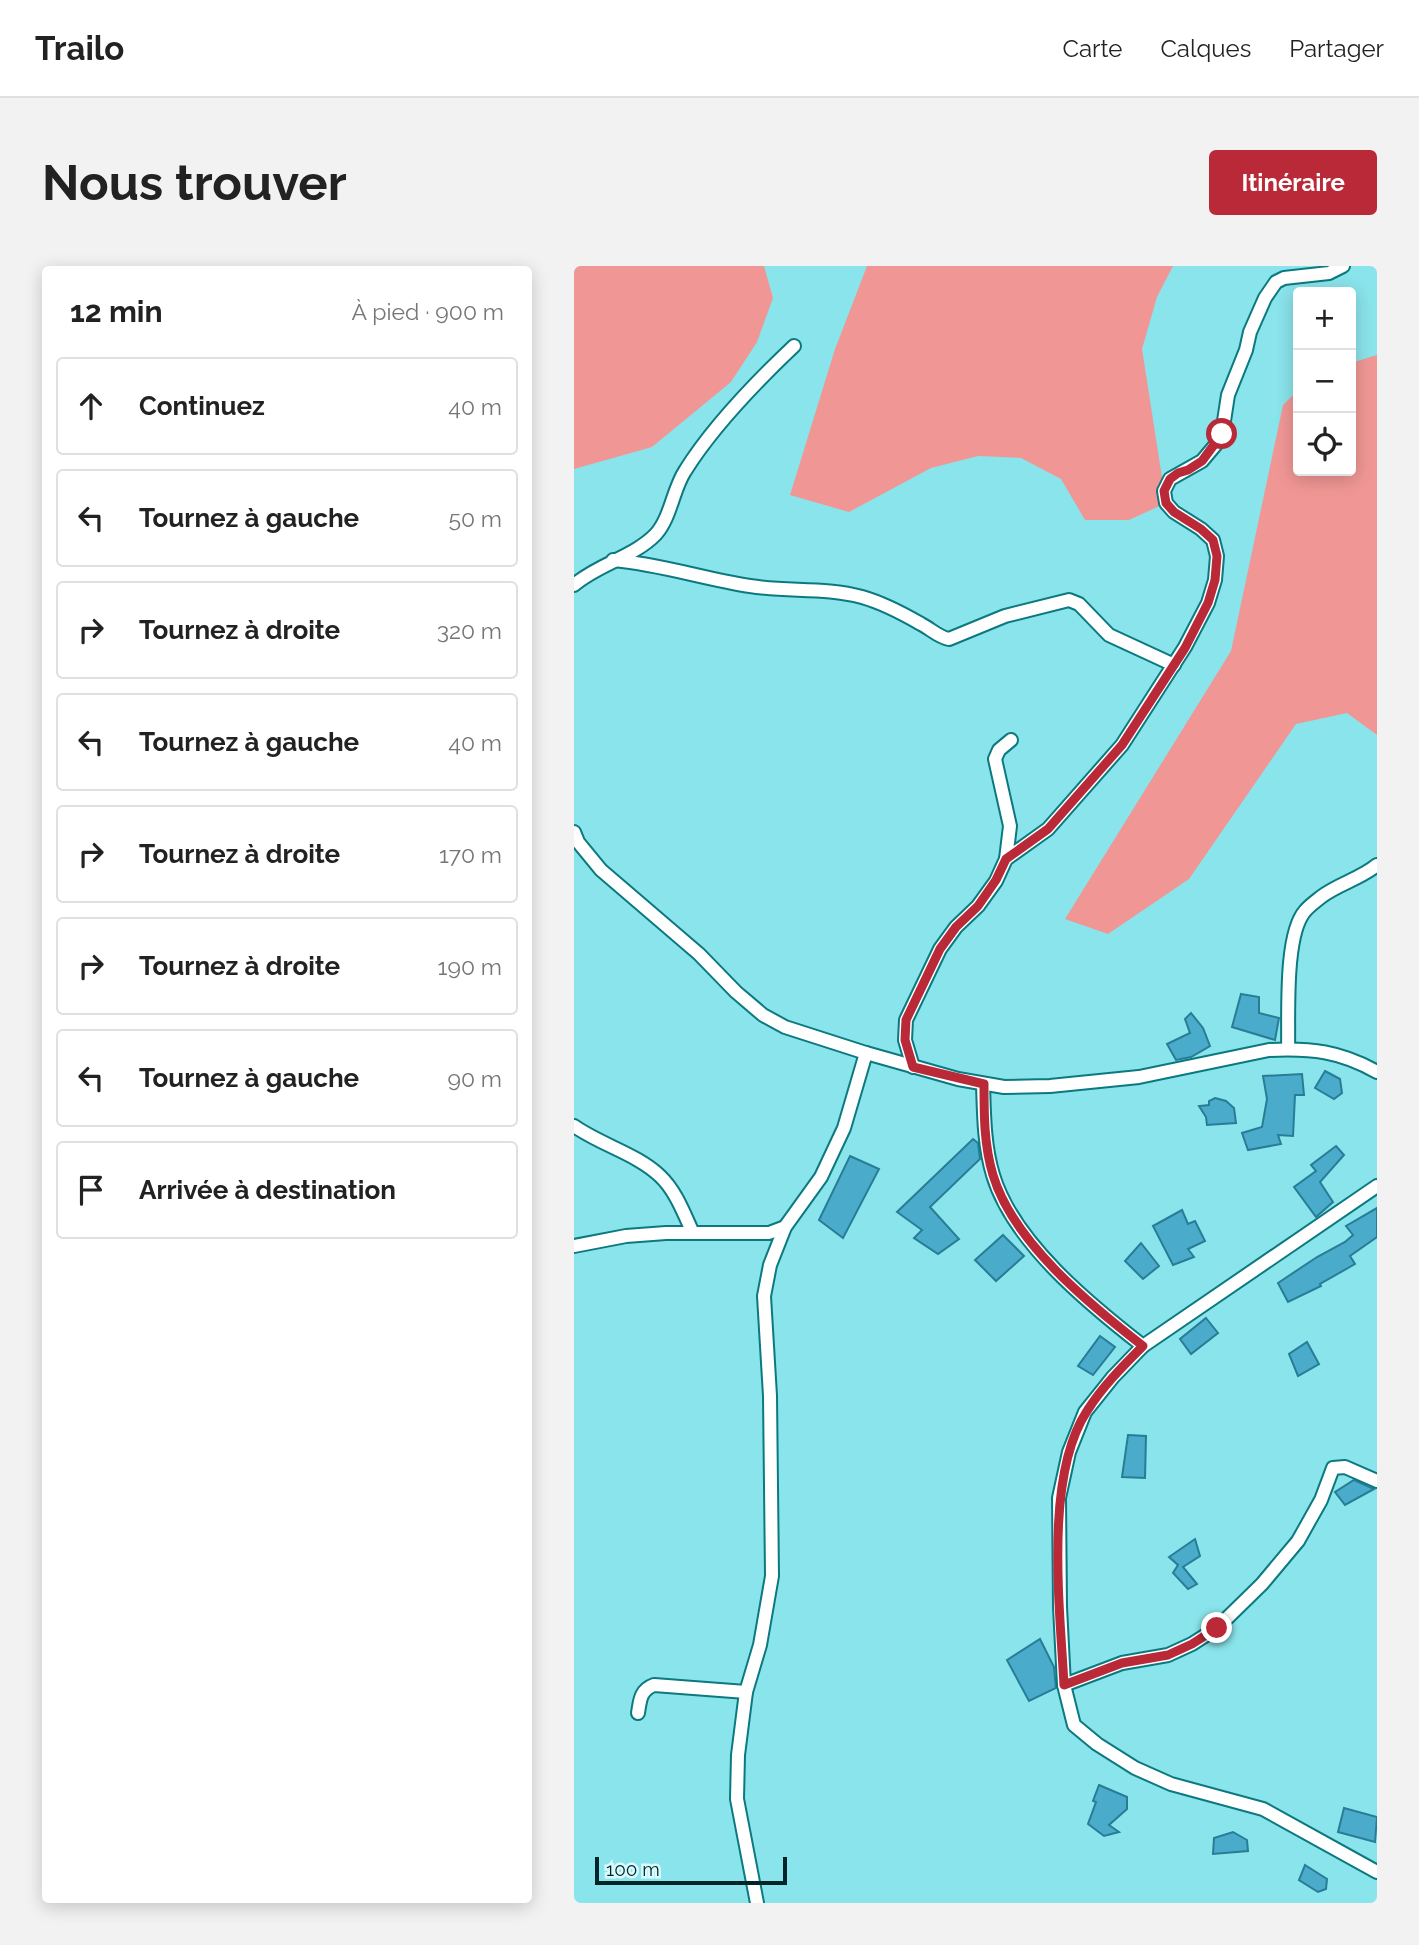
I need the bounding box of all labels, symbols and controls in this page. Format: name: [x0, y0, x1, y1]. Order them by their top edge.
text: Trailo: [35, 29, 124, 68]
text: Carte: [1063, 34, 1122, 63]
text: Calques: [1160, 34, 1251, 63]
text: Partager: [1289, 34, 1384, 63]
button: Itinéraire: [1209, 150, 1377, 215]
text: Nous trouver: [42, 154, 347, 211]
map controls: [1293, 287, 1356, 476]
button: +: [1293, 287, 1356, 350]
text: 12 min: [70, 294, 163, 329]
text: À pied · 900 m: [352, 298, 504, 325]
button: −: [1293, 350, 1356, 413]
icon: ahead: [72, 387, 110, 425]
text: Continuez: [139, 391, 265, 421]
text: 40 m: [448, 393, 502, 420]
button: locate: [1293, 413, 1356, 476]
route start: [1206, 418, 1237, 449]
icon: left: [72, 499, 110, 537]
text: Tournez à gauche: [139, 503, 359, 533]
text: 50 m: [448, 505, 502, 532]
icon: right: [72, 611, 110, 649]
text: Tournez à droite: [139, 615, 340, 645]
text: 320 m: [437, 617, 502, 644]
icon: left: [72, 723, 110, 761]
text: Tournez à gauche: [139, 727, 359, 757]
text: 40 m: [448, 729, 502, 756]
icon: right: [72, 835, 110, 873]
text: Tournez à droite: [139, 839, 340, 869]
text: 170 m: [439, 841, 502, 868]
icon: right: [72, 947, 110, 985]
text: Tournez à droite: [139, 951, 340, 981]
text: 190 m: [438, 953, 502, 980]
icon: left: [72, 1059, 110, 1097]
text: Tournez à gauche: [139, 1063, 359, 1093]
text: 90 m: [447, 1065, 502, 1092]
icon: arrive: [72, 1171, 110, 1209]
text: Arrivée à destination: [139, 1175, 396, 1205]
route end: [1201, 1612, 1232, 1643]
scale bar: [595, 1854, 788, 1886]
text: 100 m: [606, 1858, 660, 1880]

